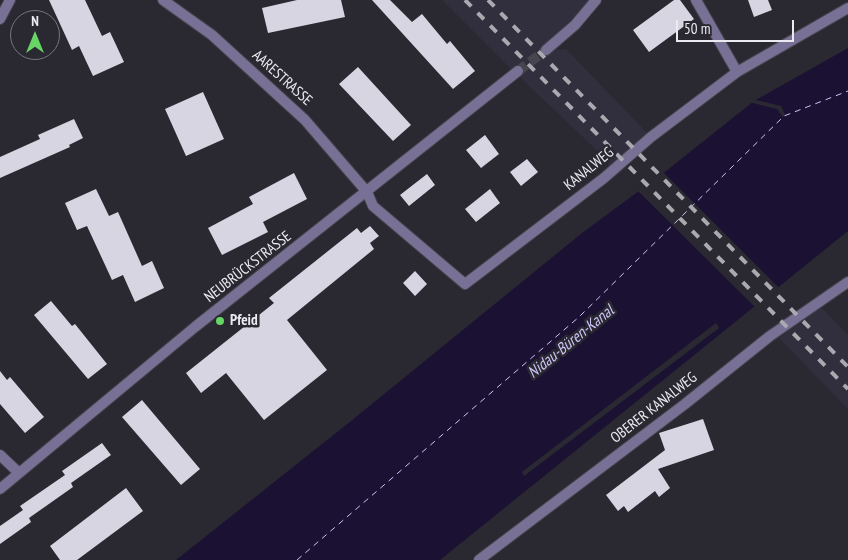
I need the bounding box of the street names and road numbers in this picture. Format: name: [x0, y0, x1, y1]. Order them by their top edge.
street label: AARESTRASSE: [248, 46, 316, 110]
street label: KANALWEG: [561, 144, 617, 194]
street label: NEUBRÜCKSTRASSE: [201, 228, 295, 306]
street label: OBERER KANALWEG: [607, 369, 701, 447]

